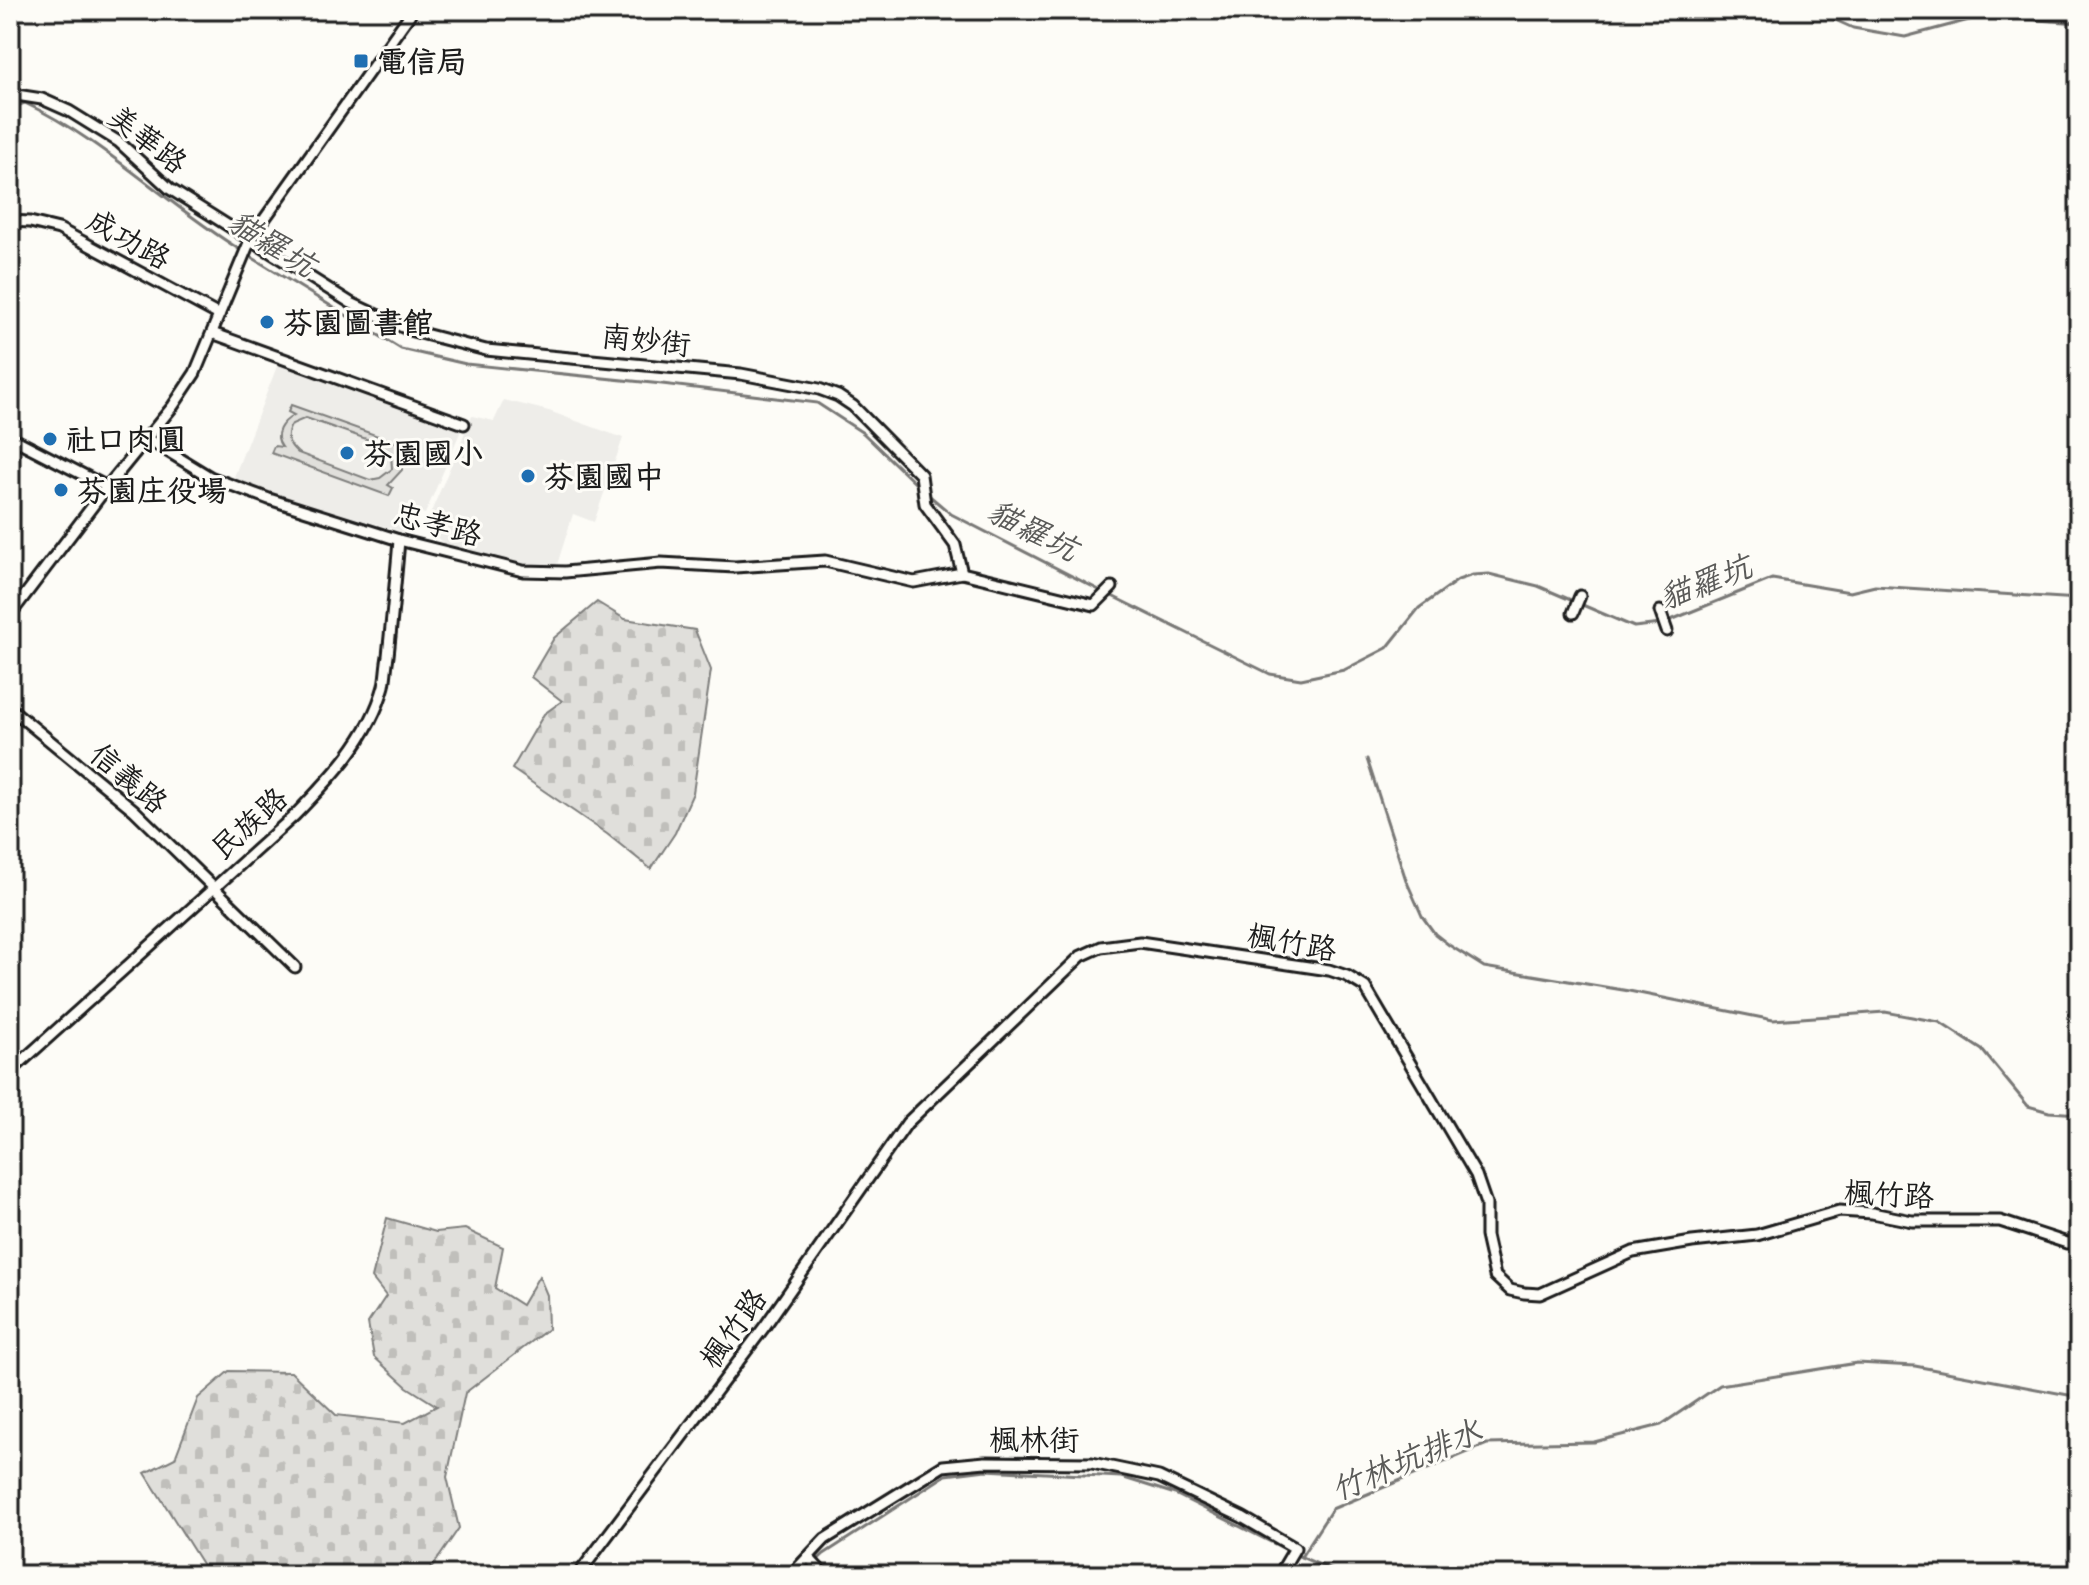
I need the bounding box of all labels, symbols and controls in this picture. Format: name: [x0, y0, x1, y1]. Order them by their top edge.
place label: 電信局: [377, 43, 467, 80]
marker: 電信局: [352, 52, 370, 70]
street label: 美華路: [101, 97, 195, 181]
street label: 成功路: [81, 201, 177, 277]
water label: 貓羅坑: [221, 201, 325, 286]
place label: 芬園圖書館: [283, 304, 433, 341]
marker: 芬園圖書館: [258, 313, 276, 331]
street label: 南妙街: [599, 317, 693, 363]
place label: 社口肉圓: [66, 421, 186, 458]
marker: 社口肉圓: [41, 430, 59, 448]
place label: 芬園國小: [363, 435, 483, 472]
marker: 芬園國小: [338, 444, 356, 462]
place label: 芬園國中: [544, 458, 664, 495]
marker: 芬園國中: [519, 467, 537, 485]
place label: 芬園庄役場: [77, 472, 227, 509]
marker: 芬園庄役場: [52, 481, 70, 499]
water label: 貓羅坑: [982, 491, 1087, 570]
street label: 忠孝路: [390, 494, 486, 554]
water label: 貓羅坑: [1653, 546, 1759, 617]
street label: 信義路: [83, 735, 175, 821]
street label: 民族路: [203, 779, 295, 867]
street label: 楓竹路: [1244, 916, 1340, 968]
street label: 楓竹路: [1843, 1173, 1935, 1215]
street label: 楓竹路: [692, 1281, 774, 1375]
water label: 竹林坑排水: [1325, 1411, 1488, 1509]
street label: 楓林街: [989, 1421, 1079, 1458]

